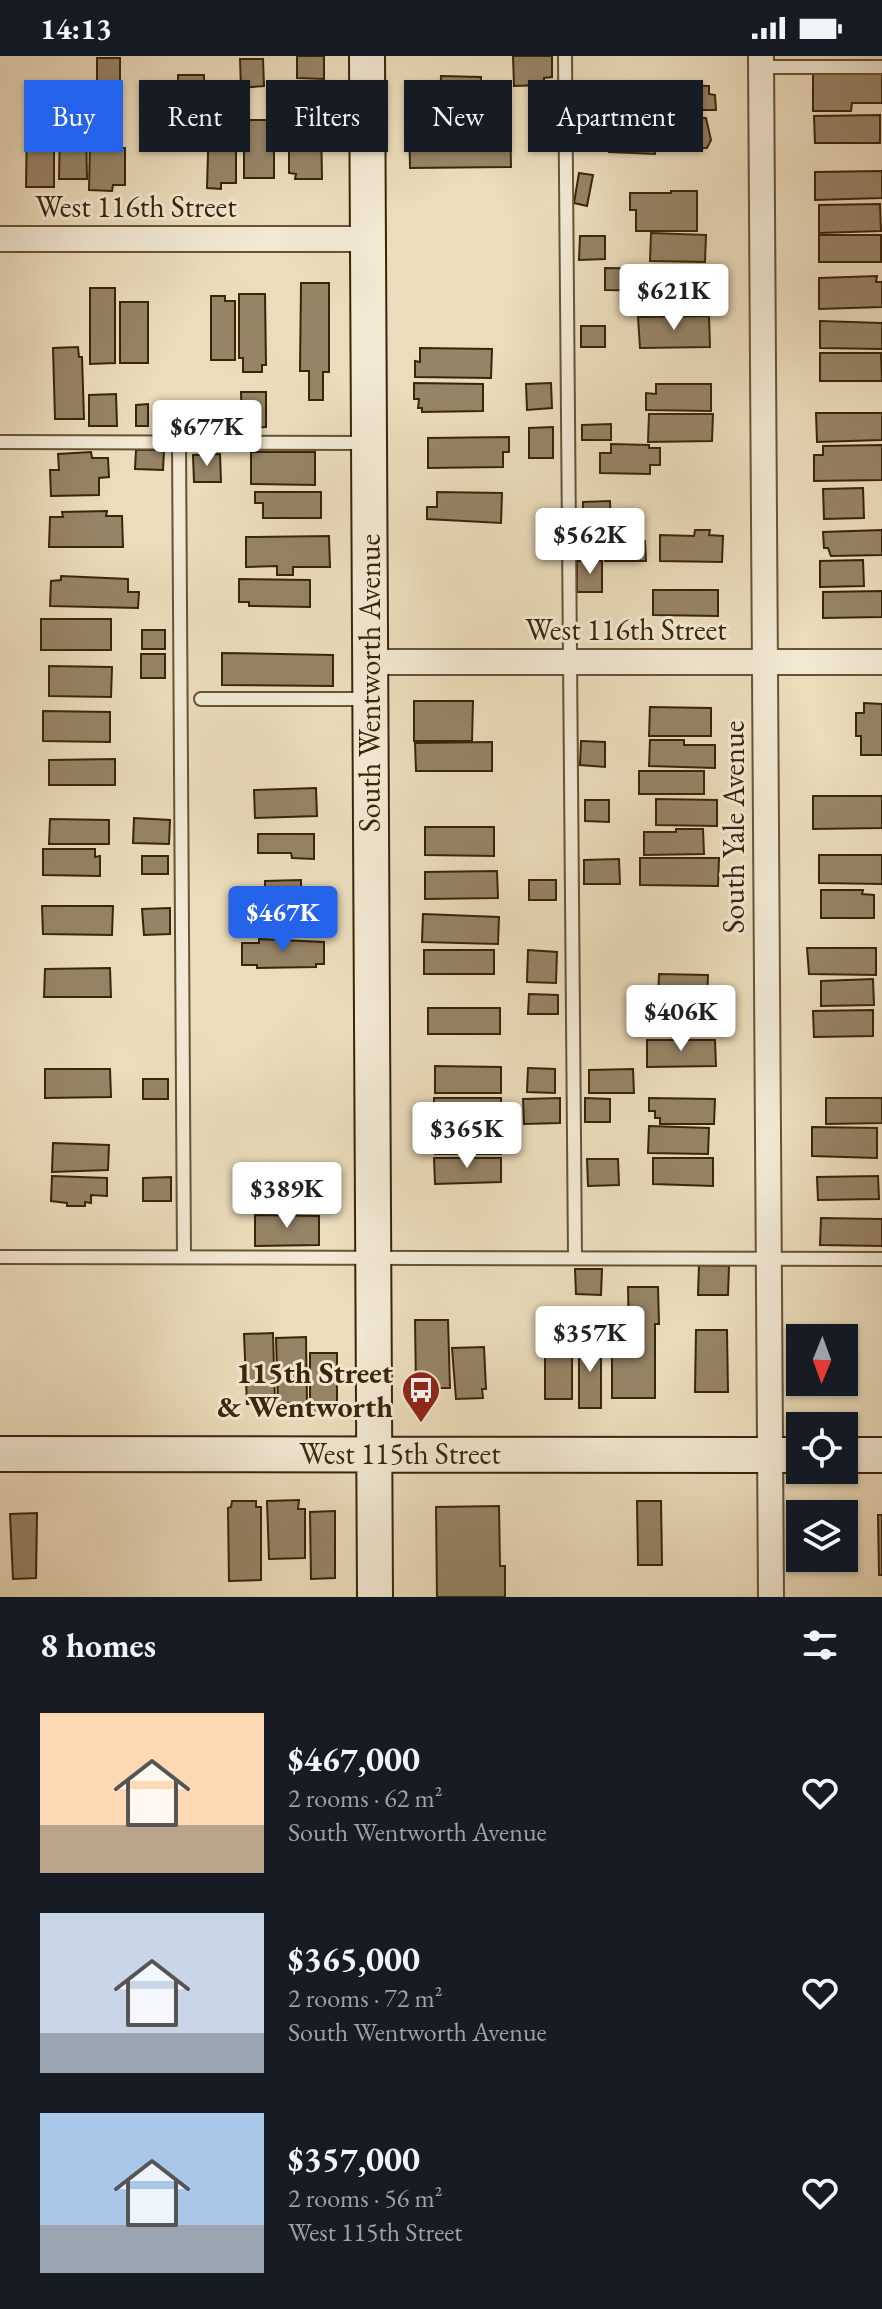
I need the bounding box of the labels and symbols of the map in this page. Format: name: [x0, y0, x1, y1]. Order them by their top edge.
street label: West 116th Street: [35, 187, 237, 226]
pin: $621K: [618, 264, 730, 332]
pin: $677K: [151, 400, 263, 468]
pin: $562K: [534, 508, 646, 576]
street label: South Wentworth Avenue: [350, 534, 389, 832]
street label: West 116th Street: [525, 610, 727, 649]
street label: South Yale Avenue: [714, 721, 753, 933]
pin: $467K: [227, 886, 339, 954]
pin: $406K: [625, 985, 737, 1053]
pin: $365K: [411, 1102, 523, 1170]
pin: $389K: [231, 1162, 343, 1230]
pin: $357K: [534, 1306, 646, 1374]
north arrow: [786, 1324, 858, 1396]
place label: 115th Street & Wentworth: [217, 1353, 394, 1426]
bus stop icon: 115th Street & Wentworth: [400, 1369, 442, 1424]
street label: West 115th Street: [299, 1434, 501, 1473]

